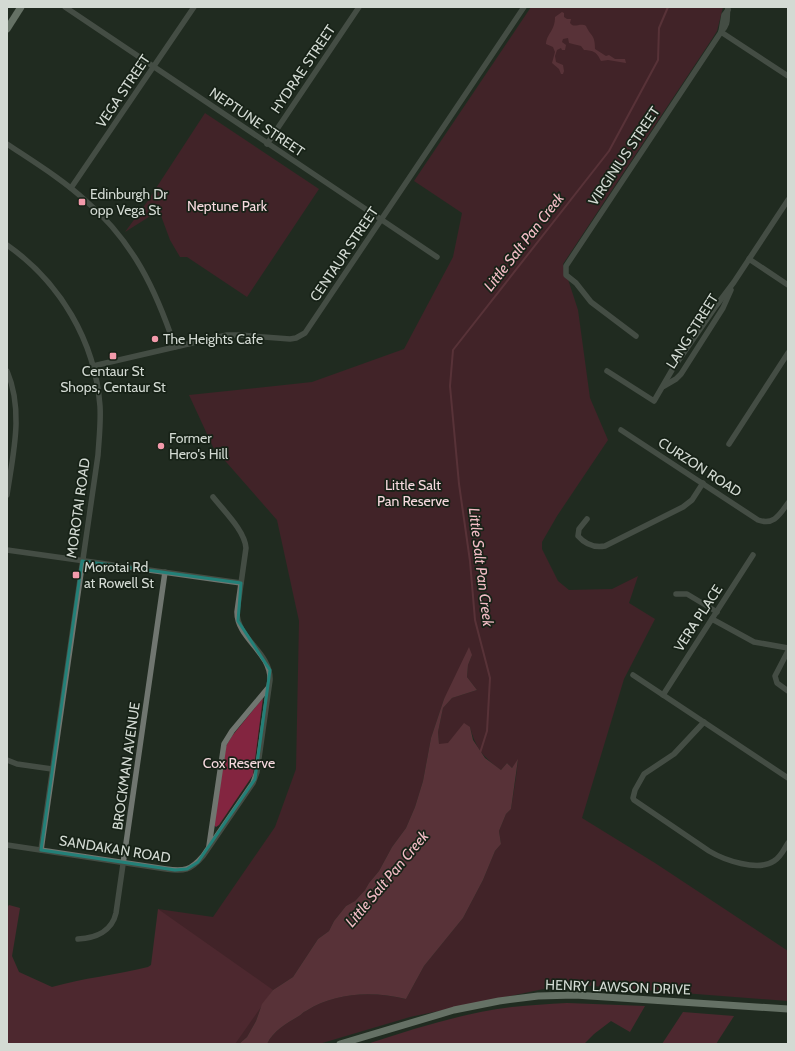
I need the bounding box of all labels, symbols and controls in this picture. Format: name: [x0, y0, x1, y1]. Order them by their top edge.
street label: HYDRAE STREET: [267, 21, 340, 117]
street label: VEGA STREET: [92, 51, 154, 131]
street label: NEPTUNE STREET: [206, 83, 308, 161]
street label: VIRGINIUS STREET: [584, 103, 664, 209]
place label: Edinburgh Dr opp Vega St: [90, 185, 168, 219]
water label: Little Salt Pan Creek: [480, 189, 568, 295]
marker: Edinburgh Dr opp Vega St: [77, 197, 87, 207]
park label: Neptune Park: [187, 197, 268, 215]
street label: CENTAUR STREET: [306, 203, 383, 305]
street label: LANG STREET: [662, 290, 722, 372]
place label: The Heights Cafe: [163, 330, 263, 348]
marker: The Heights Cafe: [150, 334, 160, 344]
marker: Centaur St Shops, Centaur St: [108, 351, 118, 361]
place label: Centaur St Shops, Centaur St: [60, 362, 166, 396]
place label: Former Hero's Hill: [169, 429, 229, 463]
street label: CURZON ROAD: [655, 433, 745, 501]
marker: Former Hero's Hill: [156, 441, 166, 451]
street label: MOROTAI ROAD: [62, 457, 94, 559]
park label: Little Salt Pan Reserve: [377, 476, 449, 510]
water label: Little Salt Pan Creek: [465, 507, 497, 628]
place label: Morotai Rd at Rowell St: [84, 558, 154, 592]
marker: Morotai Rd at Rowell St: [71, 570, 81, 580]
street label: VERA PLACE: [670, 581, 726, 655]
street label: BROCKMAN AVENUE: [108, 701, 144, 831]
park label: Cox Reserve: [203, 754, 275, 772]
water label: Little Salt Pan Creek: [342, 827, 433, 931]
street label: SANDAKAN ROAD: [58, 831, 172, 867]
street label: HENRY LAWSON DRIVE: [545, 975, 691, 999]

